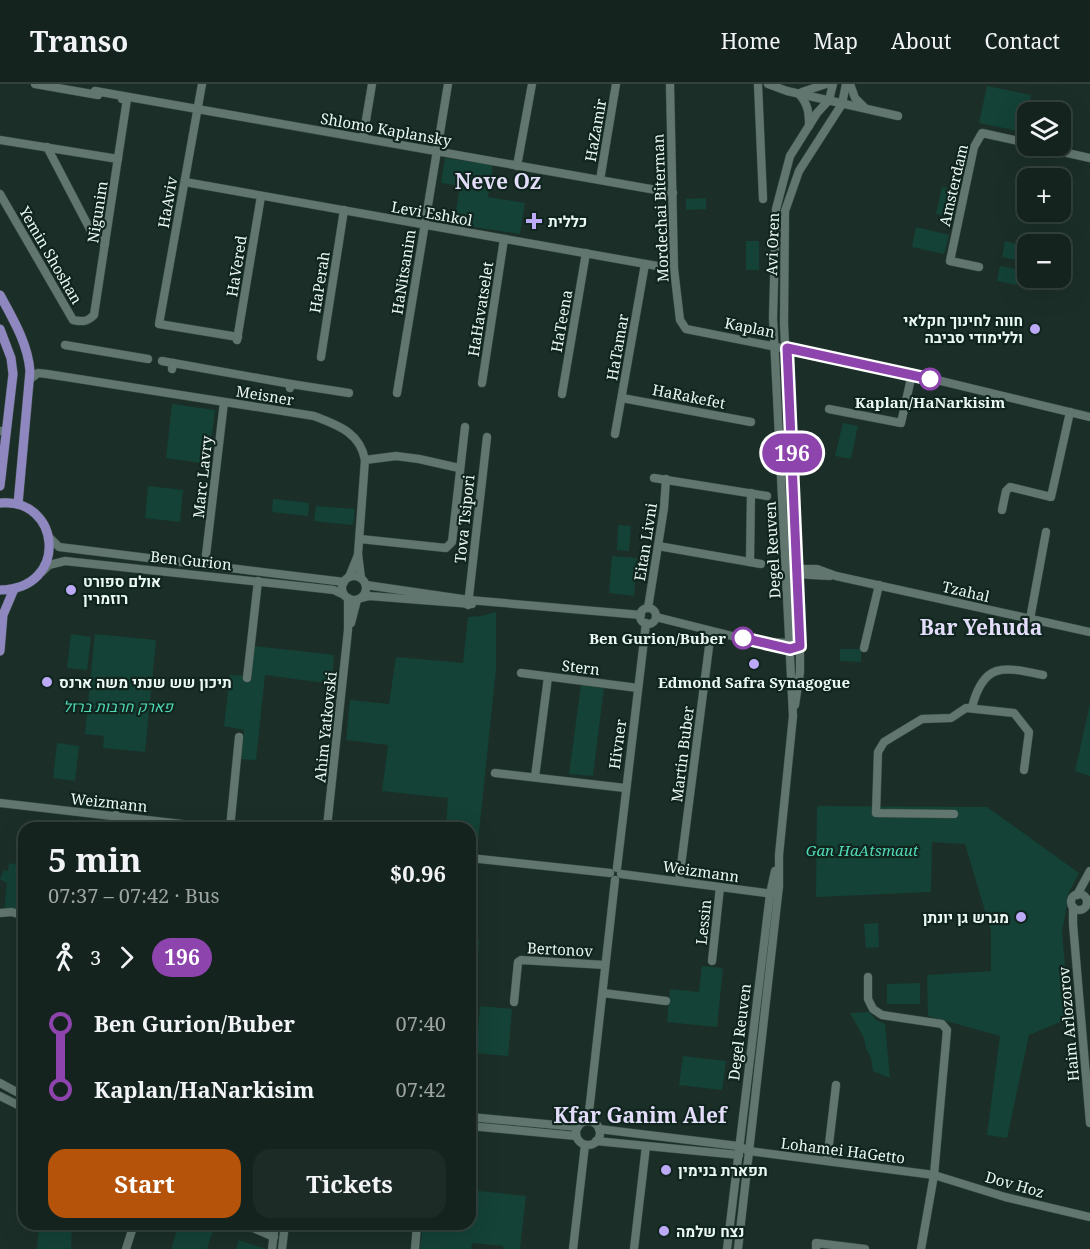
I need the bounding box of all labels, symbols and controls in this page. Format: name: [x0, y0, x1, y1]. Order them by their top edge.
text: Transo: [30, 22, 129, 60]
text: Home: [721, 27, 781, 55]
text: Map: [814, 27, 858, 55]
text: About: [891, 27, 952, 55]
text: Contact: [985, 27, 1060, 55]
street label: HaZamir: [580, 97, 610, 163]
map controls: [1017, 102, 1071, 288]
button: layers: [1017, 102, 1071, 156]
street label: Shlomo Kaplansky: [319, 108, 454, 150]
street label: Mordechai Biterman: [647, 133, 673, 282]
street label: Amsterdam: [934, 142, 972, 228]
district label: Neve Oz: [455, 167, 541, 195]
button: +: [1017, 168, 1071, 222]
street label: HaAviv: [153, 174, 181, 229]
street label: Nigunim: [82, 180, 112, 244]
street label: Levi Eshkol: [390, 196, 475, 230]
street label: Yemin Shoshan: [14, 202, 87, 308]
place label: כללית: [548, 211, 587, 231]
marker: כללית: [525, 212, 543, 230]
street label: Avi Oren: [761, 212, 783, 276]
street label: HaNitsanim: [386, 228, 420, 316]
street label: HaVered: [221, 234, 251, 298]
button: −: [1017, 234, 1071, 288]
street label: HaPerah: [304, 249, 334, 314]
street label: HaHavatselet: [463, 260, 497, 358]
street label: HaTeena: [546, 288, 576, 354]
place label: חווה לחינוך חקלאי וללימודי סביבה: [903, 310, 1023, 347]
street label: HaTamar: [601, 312, 633, 382]
street label: Kaplan: [723, 312, 777, 342]
marker: חווה לחינוך חקלאי וללימודי סביבה: [1028, 322, 1042, 336]
marker: Kaplan/HaNarkisim: [919, 368, 941, 390]
street label: HaRakefet: [651, 379, 727, 413]
street label: Meisner: [235, 381, 295, 409]
place label: Kaplan/HaNarkisim: [855, 392, 1005, 412]
street label: Marc Lavry: [188, 434, 216, 519]
line badge: 196: [758, 434, 826, 472]
text: 196: [774, 439, 810, 467]
street label: Tova Tsipori: [449, 474, 479, 564]
street label: Eitan Livni: [629, 501, 661, 582]
street label: Degel Reuven: [759, 501, 785, 599]
street label: Ben Gurion: [149, 546, 233, 574]
place label: אולם ספורט רוזמרין: [83, 571, 161, 608]
street label: Tzahal: [940, 576, 992, 606]
marker: אולם ספורט רוזמרין: [64, 583, 78, 597]
district label: Bar Yehuda: [920, 613, 1042, 641]
marker: Ben Gurion/Buber: [732, 627, 754, 649]
place label: Ben Gurion/Buber: [589, 628, 726, 648]
street label: Stern: [561, 655, 601, 679]
marker: Edmond Safra Synagogue: [747, 657, 761, 671]
street label: Ahim Yatkovski: [309, 670, 341, 783]
place label: תיכון שש שנתי משה ארנס: [59, 672, 232, 692]
place label: Edmond Safra Synagogue: [658, 672, 850, 692]
marker: תיכון שש שנתי משה ארנס: [40, 675, 54, 689]
park label: פארק חרבות ברזל: [63, 696, 175, 716]
street label: Martin Buber: [666, 705, 698, 803]
street label: Hivner: [604, 718, 630, 770]
street label: Weizmann: [70, 788, 149, 816]
text: 5 min: [48, 837, 141, 882]
park label: Gan HaAtsmaut: [806, 840, 919, 860]
street label: Weizmann: [661, 856, 741, 886]
text: $0.96: [390, 858, 446, 888]
text: 07:37 – 07:42 · Bus: [48, 882, 219, 909]
street label: Lessin: [691, 898, 715, 946]
place label: מגרש גן יונתן: [923, 907, 1009, 927]
marker: מגרש גן יונתן: [1014, 910, 1028, 924]
street label: Bertonov: [527, 937, 594, 961]
icon: walk: [48, 941, 81, 974]
icon: forward: [110, 941, 143, 974]
text: 196: [164, 943, 200, 971]
text: 3: [90, 944, 101, 971]
street label: Haim Arlozorov: [1053, 966, 1083, 1082]
street label: Degel Reuven: [723, 982, 755, 1082]
text: Ben Gurion/Buber: [94, 1008, 295, 1038]
text: 07:40: [396, 1010, 446, 1037]
text: Kaplan/HaNarkisim: [94, 1074, 315, 1104]
text: 07:42: [396, 1076, 446, 1103]
district label: Kfar Ganim Alef: [553, 1101, 729, 1129]
street label: Lohamei HaGetto: [780, 1132, 906, 1168]
button: Start: [48, 1149, 241, 1218]
button: Tickets: [253, 1149, 446, 1218]
place label: תפארת בנימין: [678, 1160, 768, 1180]
marker: תפארת בנימין: [659, 1163, 673, 1177]
street label: Dov Hoz: [983, 1166, 1047, 1202]
place label: נצח שלמה: [676, 1221, 744, 1241]
marker: נצח שלמה: [657, 1224, 671, 1238]

